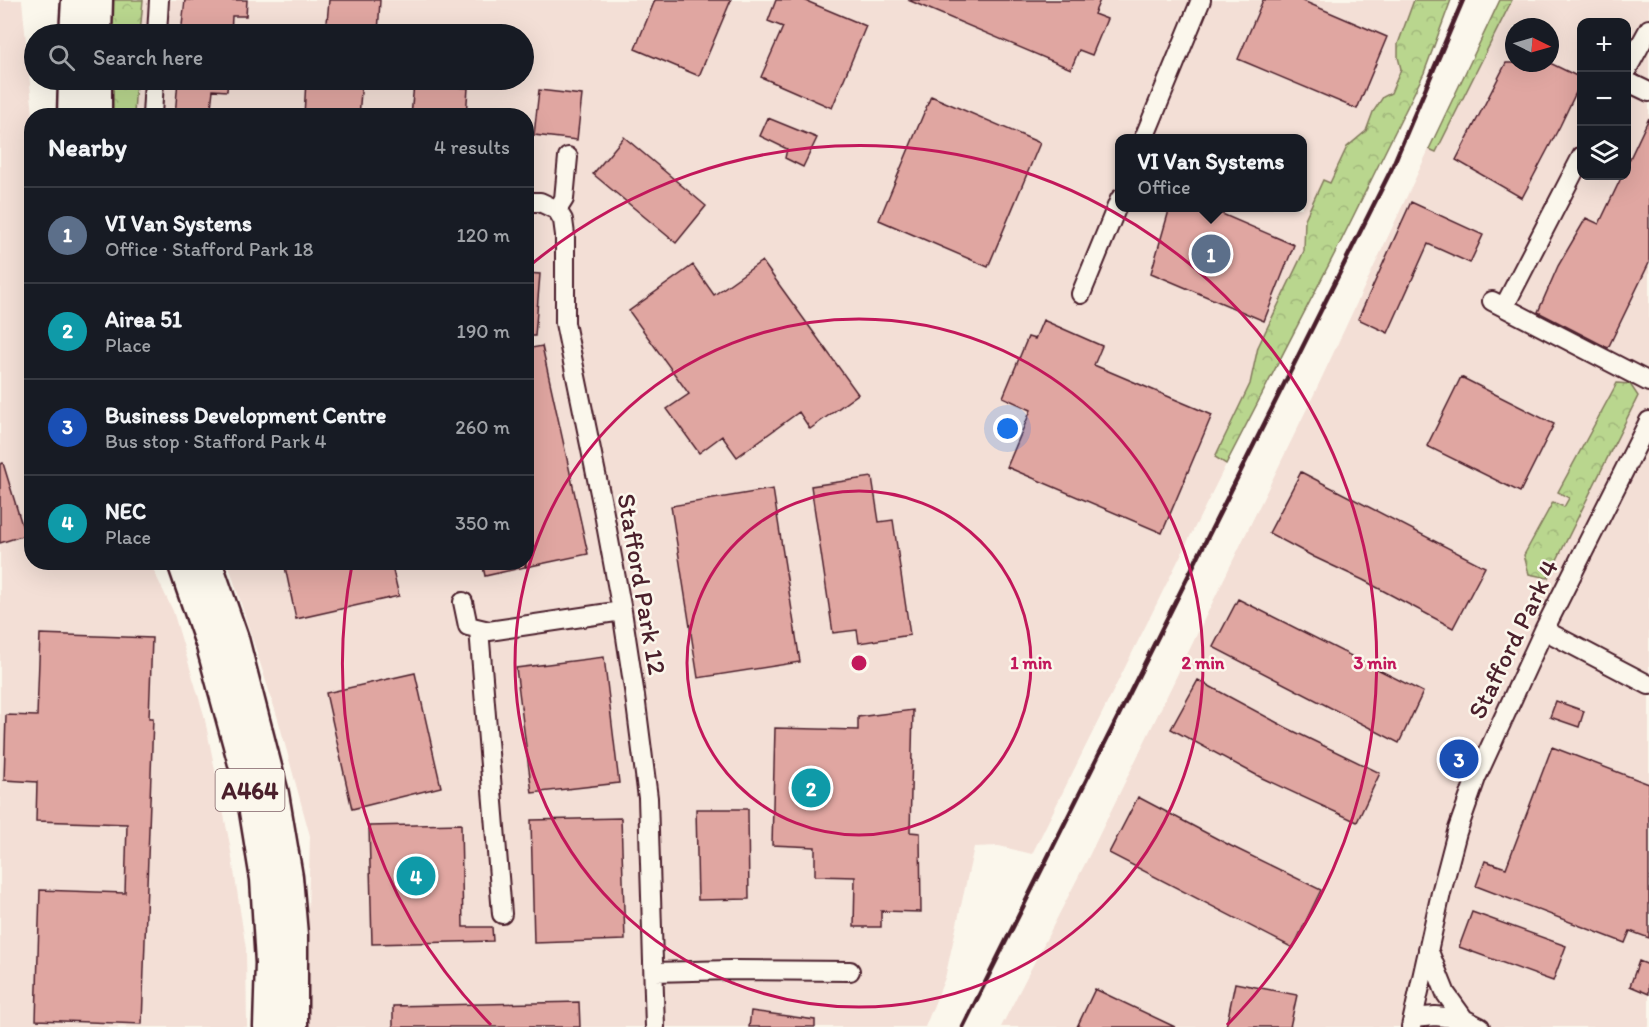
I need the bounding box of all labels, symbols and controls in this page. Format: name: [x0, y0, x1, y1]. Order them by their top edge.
north arrow: [1505, 18, 1559, 72]
map controls: [1577, 18, 1631, 180]
button: +: [1577, 18, 1631, 72]
search box: [24, 24, 534, 90]
icon: search: [45, 41, 78, 74]
text: Search here: [93, 44, 203, 71]
button: −: [1577, 72, 1631, 126]
button: layers: [1577, 126, 1631, 180]
text: Nearby: [48, 131, 127, 163]
popup: [1115, 134, 1307, 212]
text: 4 results: [434, 135, 510, 159]
text: VI Van Systems: [1138, 148, 1284, 175]
text: Office: [1138, 175, 1191, 199]
text: VI Van Systems: [105, 210, 252, 237]
text: 1: [63, 223, 72, 247]
text: 120 m: [457, 223, 510, 247]
pin: 1: [1192, 232, 1230, 276]
text: Office · Stafford Park 18: [105, 237, 313, 261]
text: Airea 51: [105, 306, 182, 333]
text: 2: [62, 319, 73, 343]
text: 190 m: [457, 319, 510, 343]
text: Place: [105, 333, 151, 357]
text: Business Development Centre: [105, 402, 386, 429]
your location: [993, 414, 1022, 443]
text: 3: [62, 415, 73, 439]
text: 260 m: [455, 415, 510, 439]
text: Bus stop · Stafford Park 4: [105, 429, 327, 453]
street label: Stafford Park 12: [610, 491, 674, 677]
text: NEC: [105, 498, 146, 525]
text: 4: [61, 511, 74, 535]
text: 350 m: [455, 511, 510, 535]
text: Place: [105, 525, 151, 549]
street label: Stafford Park 4: [1461, 554, 1566, 724]
text: 1 min: [1010, 652, 1052, 674]
text: 2 min: [1182, 652, 1225, 674]
text: 3 min: [1353, 652, 1397, 674]
centre of rings: [849, 653, 869, 673]
pin: 3: [1440, 736, 1478, 782]
pin: 2: [792, 766, 830, 810]
road number: A464: [216, 769, 284, 811]
pin: 4: [396, 854, 436, 898]

